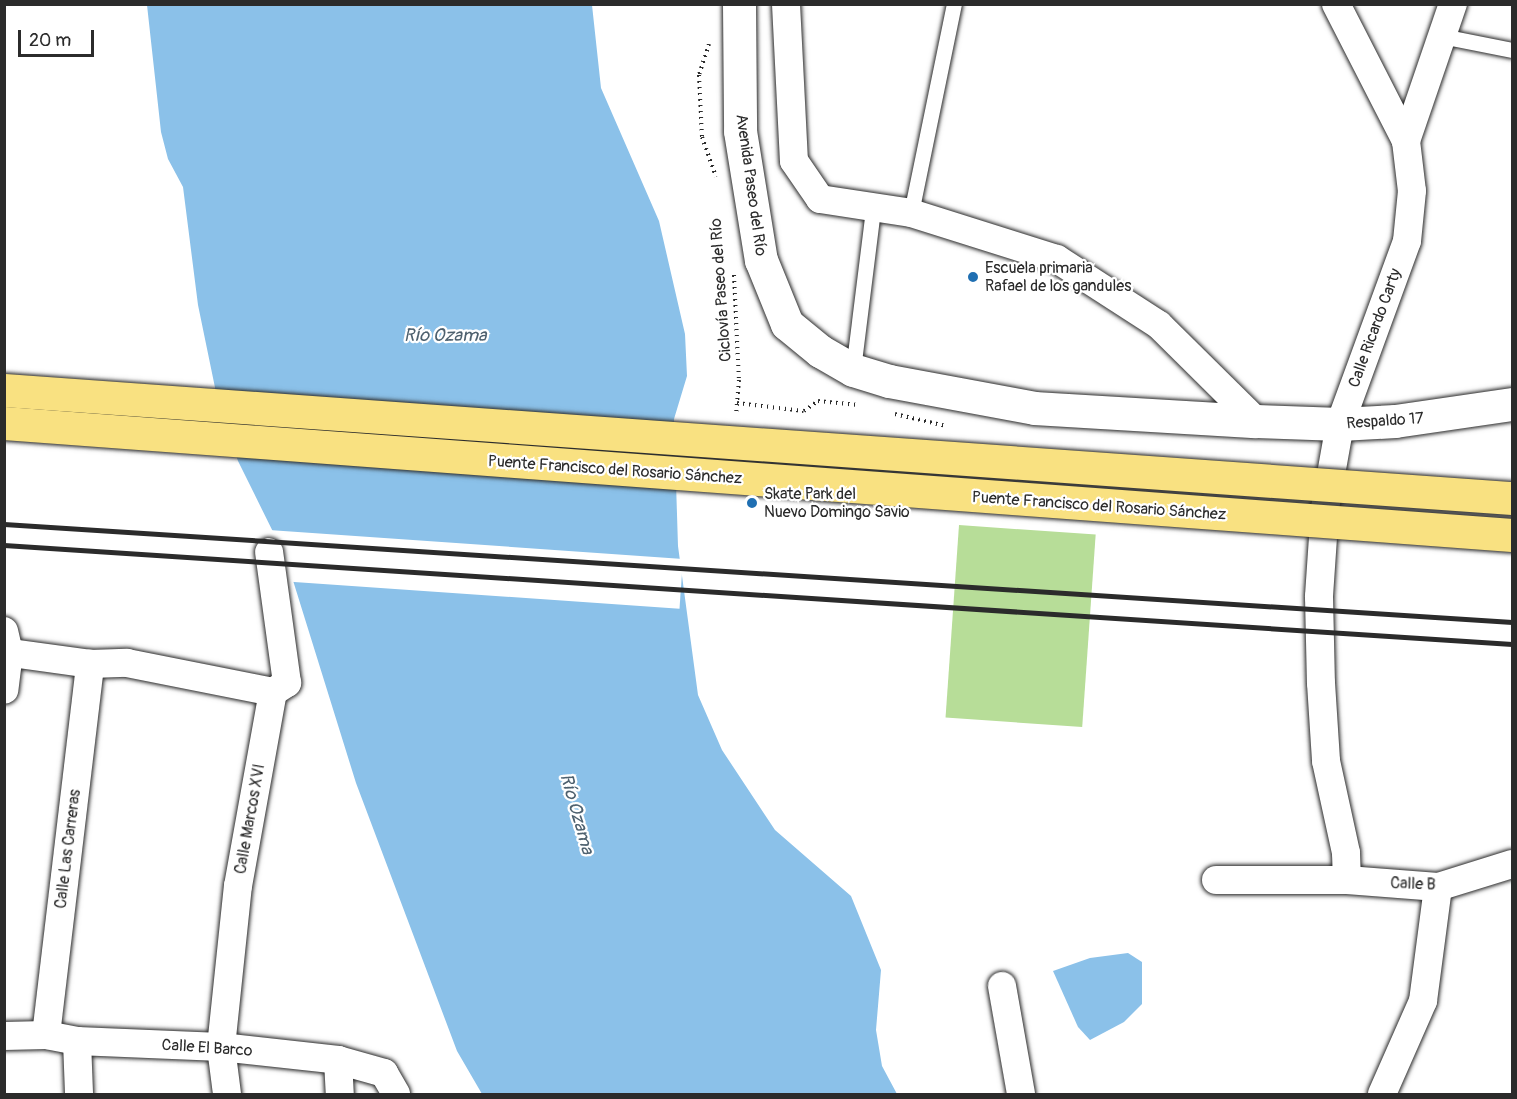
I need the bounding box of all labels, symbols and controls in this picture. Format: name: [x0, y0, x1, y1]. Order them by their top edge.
scale bar: [21, 18, 98, 56]
text: 20 m: [29, 29, 71, 52]
street label: Avenida Paseo del Río: [732, 113, 770, 257]
street label: Ciclovía Paseo del Río: [706, 217, 736, 363]
place label: Escuela primaria Rafael de los gandules: [985, 258, 1131, 296]
street label: Calle Ricardo Carty: [1345, 266, 1405, 390]
marker: Escuela primaria Rafael de los gandules: [966, 270, 980, 284]
water label: Río Ozama: [404, 325, 486, 347]
street label: Respaldo 17: [1346, 409, 1424, 433]
street label: Puente Francisco del Rosario Sánchez: [487, 452, 743, 488]
place label: Skate Park del Nuevo Domingo Savio: [764, 484, 910, 522]
street label: Puente Francisco del Rosario Sánchez: [971, 488, 1227, 524]
marker: Skate Park del Nuevo Domingo Savio: [745, 496, 759, 510]
street label: Calle Marcos XVI: [231, 762, 269, 876]
water label: Río Ozama: [554, 771, 598, 857]
street label: Calle Las Carreras: [51, 788, 85, 910]
street label: Calle B: [1390, 874, 1436, 894]
street label: Calle El Barco: [161, 1035, 253, 1061]

